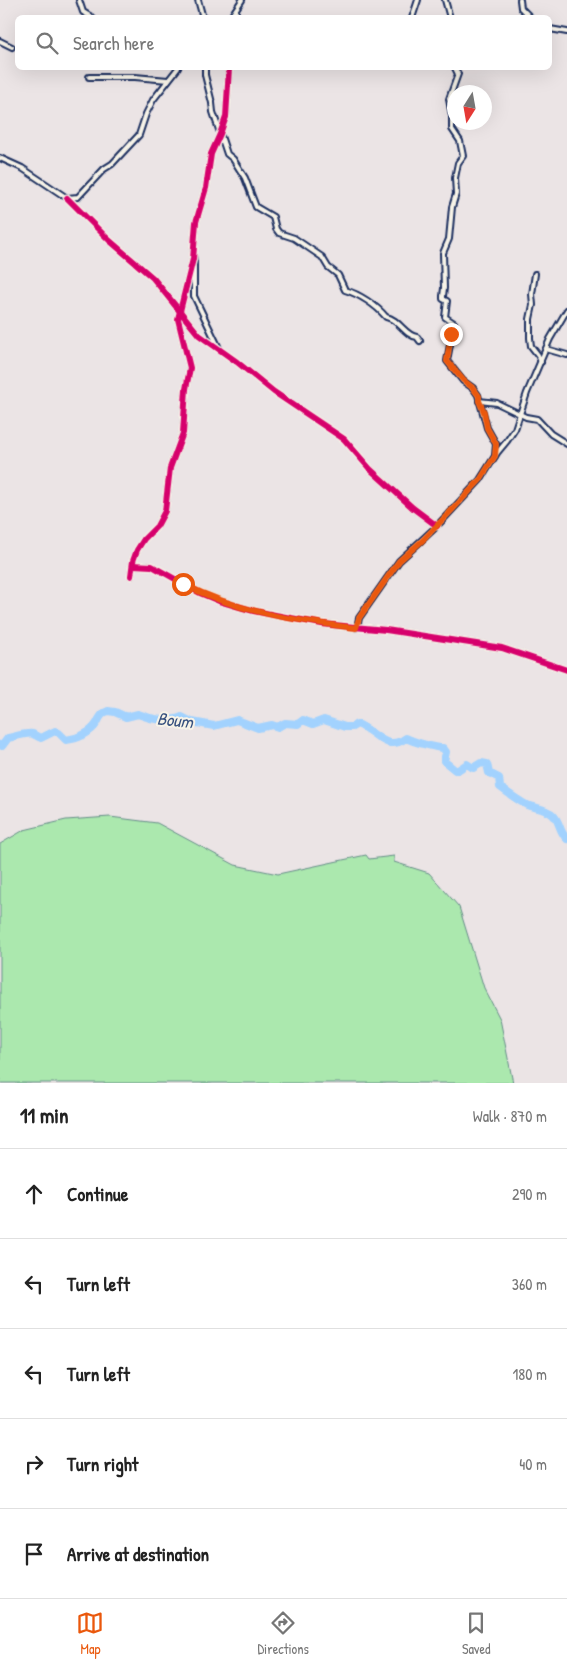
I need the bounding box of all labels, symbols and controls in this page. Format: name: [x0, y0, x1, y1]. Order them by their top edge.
search box: [15, 15, 552, 70]
icon: search: [33, 29, 61, 57]
text: Search here: [73, 30, 154, 56]
north arrow: [447, 85, 492, 130]
route end: [440, 323, 463, 346]
route start: [172, 573, 195, 596]
water label: Boum: [156, 706, 195, 734]
text: 11 min: [20, 1101, 69, 1130]
text: Walk · 870 m: [473, 1105, 547, 1127]
icon: ahead: [20, 1180, 48, 1208]
text: Continue: [67, 1181, 128, 1207]
text: 290 m: [512, 1183, 547, 1205]
icon: left: [20, 1270, 48, 1298]
text: Turn left: [67, 1271, 130, 1297]
text: 360 m: [512, 1273, 547, 1295]
icon: left: [20, 1360, 48, 1388]
text: Turn left: [67, 1361, 130, 1387]
text: 180 m: [513, 1363, 547, 1385]
icon: right: [20, 1450, 48, 1478]
text: Turn right: [67, 1451, 138, 1477]
text: 40 m: [519, 1453, 547, 1475]
icon: arrive: [20, 1540, 48, 1568]
text: Arrive at destination: [67, 1541, 209, 1567]
tab: Map: [76, 1609, 104, 1658]
tab: Directions: [257, 1609, 309, 1658]
tab: Saved: [462, 1609, 491, 1658]

